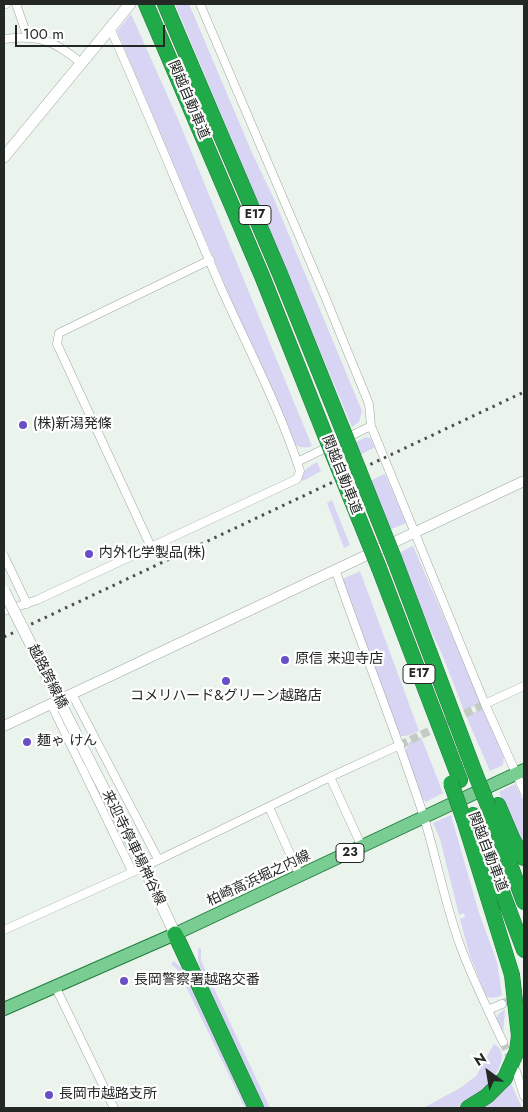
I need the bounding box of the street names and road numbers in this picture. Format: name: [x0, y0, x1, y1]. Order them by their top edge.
street label: 関越自動車道: [164, 58, 212, 142]
road number: E17: [239, 206, 271, 224]
street label: 関越自動車道: [317, 433, 365, 517]
street label: 越路跨線橋: [24, 642, 70, 712]
road number: E17: [403, 664, 435, 684]
street label: 来迎寺停車場神谷線: [98, 788, 168, 908]
street label: 関越自動車道: [464, 810, 510, 894]
road number: 23: [336, 844, 364, 862]
street label: 柏崎高浜堀之内線: [205, 848, 313, 910]

